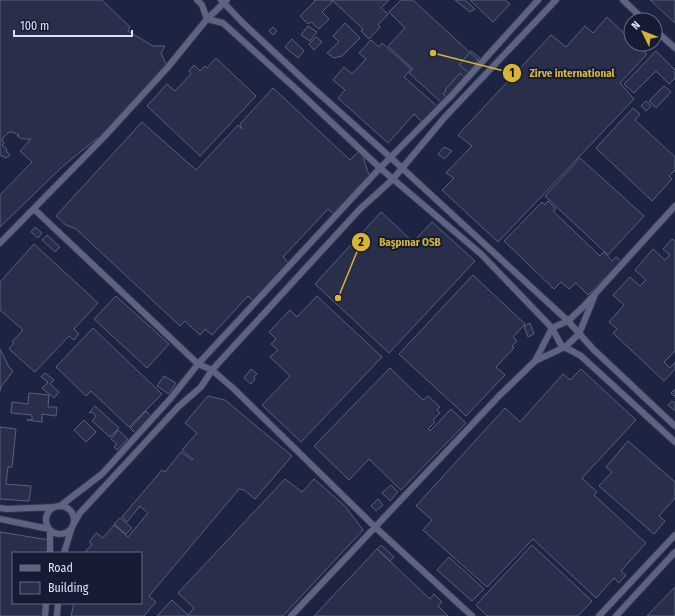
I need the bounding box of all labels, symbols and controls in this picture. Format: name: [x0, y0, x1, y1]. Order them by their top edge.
scale bar: [14, 12, 132, 38]
north arrow: [623, 12, 663, 52]
text: 100 m: [20, 19, 49, 33]
text: N: [629, 19, 643, 32]
callout: Zirve international: [502, 61, 623, 84]
text: 1: [509, 66, 515, 80]
text: Zirve international: [529, 67, 616, 80]
callout: Başpınar OSB: [351, 231, 448, 254]
text: 2: [357, 235, 364, 249]
text: Başpınar OSB: [379, 236, 441, 249]
legend: [12, 552, 142, 604]
text: Road: [48, 561, 73, 575]
text: Building: [48, 581, 89, 595]

